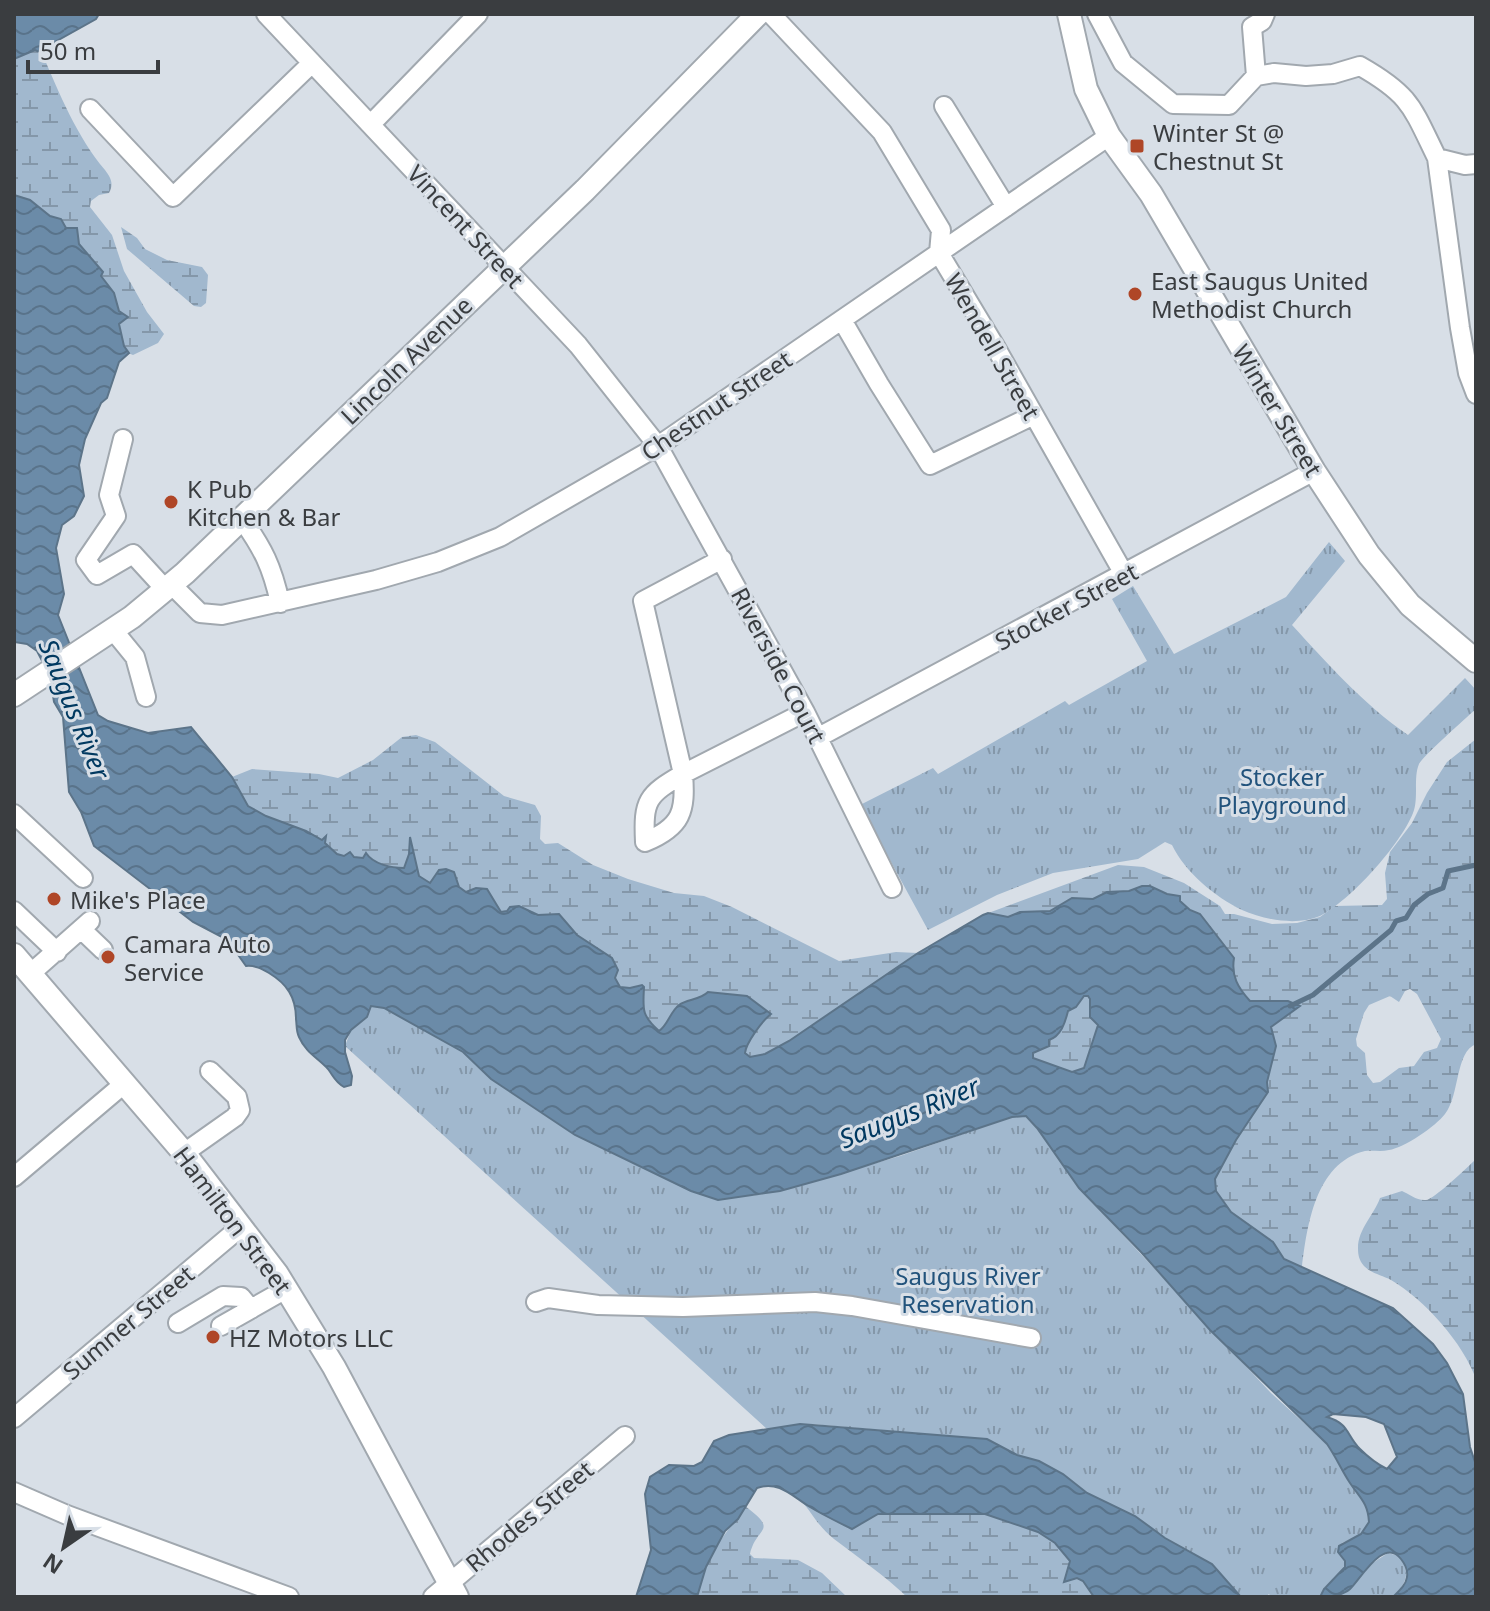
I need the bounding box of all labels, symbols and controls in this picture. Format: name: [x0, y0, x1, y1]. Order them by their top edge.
scale bar: [28, 24, 158, 74]
text: 50 m: [40, 34, 96, 67]
place label: Winter St @ Chestnut St: [1153, 116, 1284, 177]
marker: Winter St @ Chestnut St: [1128, 137, 1146, 155]
street label: Vincent Street: [400, 157, 532, 295]
place label: East Saugus United Methodist Church: [1151, 264, 1369, 325]
street label: Wendell Street: [938, 267, 1048, 426]
marker: East Saugus United Methodist Church: [1126, 285, 1144, 303]
street label: Lincoln Avenue: [333, 289, 479, 431]
street label: Winter Street: [1226, 338, 1331, 483]
street label: Chestnut Street: [634, 342, 798, 468]
place label: K Pub Kitchen & Bar: [187, 472, 341, 533]
marker: K Pub Kitchen & Bar: [162, 493, 180, 511]
street label: Stocker Street: [989, 554, 1144, 658]
street label: Riverside Court: [724, 581, 834, 749]
water label: Saugus River: [31, 634, 120, 786]
park label: Stocker Playground: [1217, 760, 1347, 821]
place label: Mike's Place: [70, 883, 206, 916]
marker: Mike's Place: [45, 890, 63, 908]
place label: Camara Auto Service: [124, 927, 271, 988]
marker: Camara Auto Service: [99, 948, 117, 966]
water label: Saugus River: [834, 1067, 986, 1156]
street label: Hamilton Street: [166, 1139, 300, 1301]
street label: Sumner Street: [55, 1257, 201, 1387]
park label: Saugus River Reservation: [895, 1259, 1041, 1320]
place label: HZ Motors LLC: [229, 1321, 394, 1354]
marker: HZ Motors LLC: [204, 1328, 222, 1346]
street label: Rhodes Street: [458, 1453, 600, 1579]
north arrow: [24, 1507, 104, 1587]
text: N: [36, 1547, 68, 1582]

